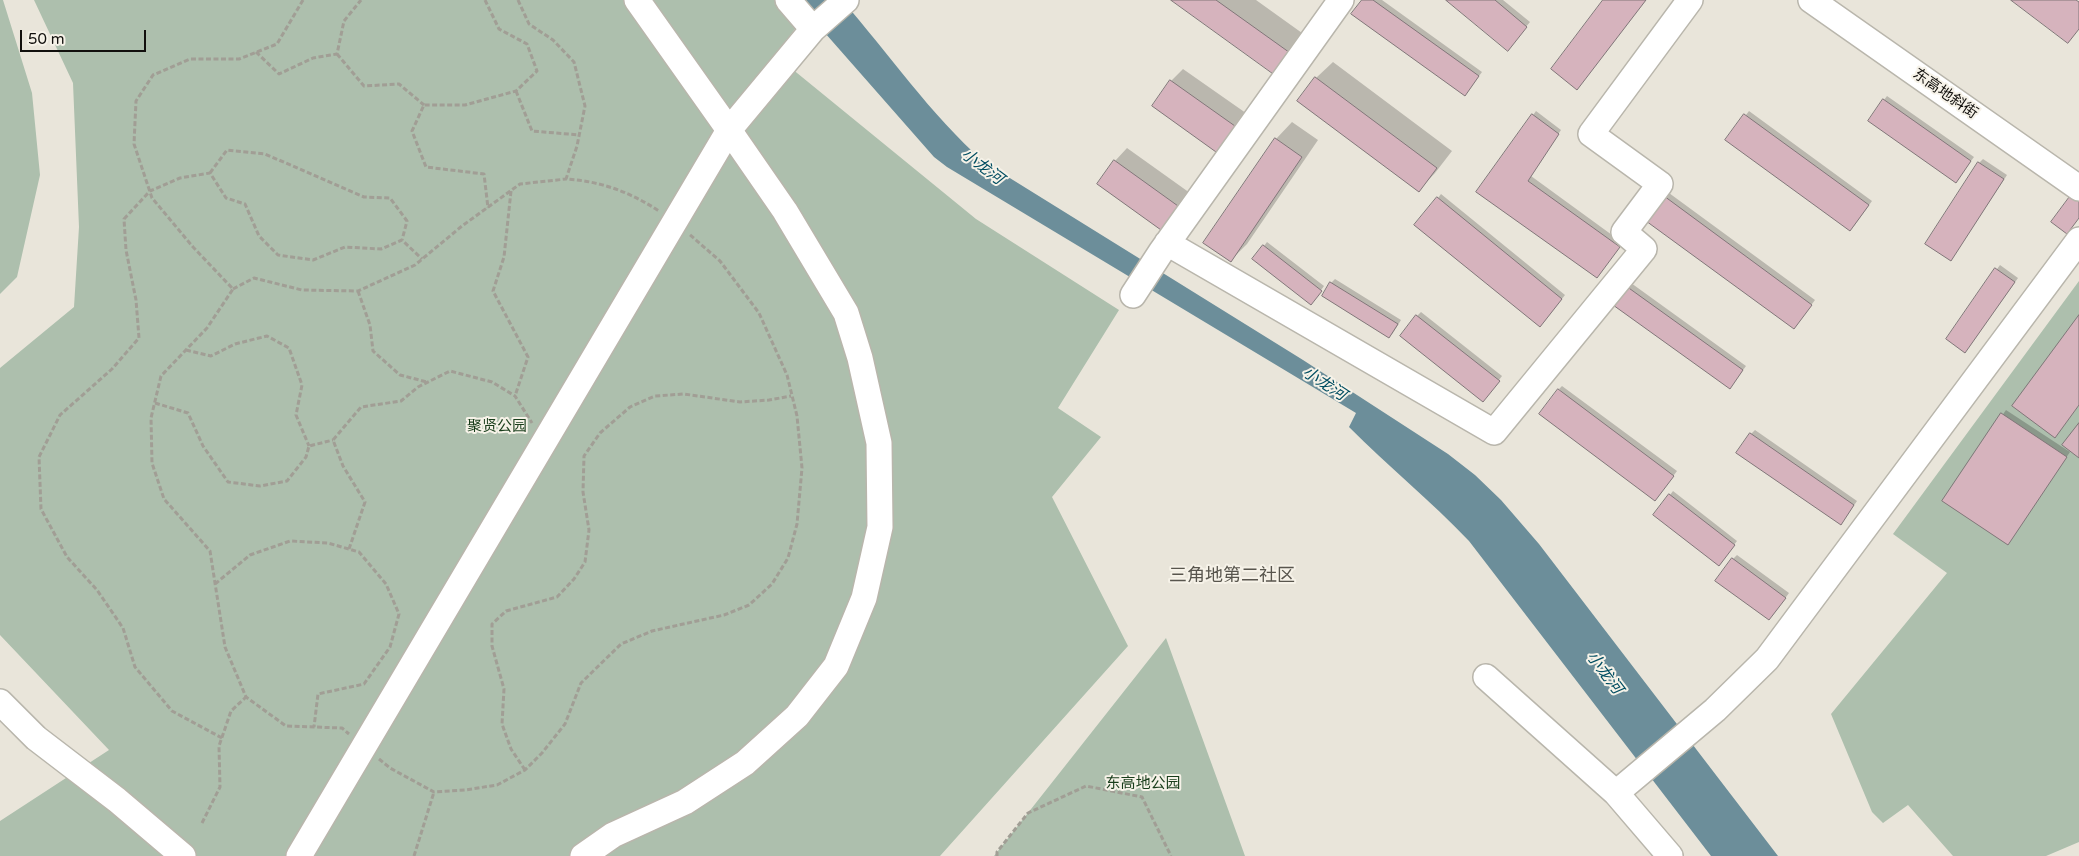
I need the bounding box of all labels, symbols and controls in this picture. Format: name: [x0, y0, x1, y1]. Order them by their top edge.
scale bar: [22, 20, 149, 52]
text: 50 m: [28, 30, 65, 48]
street label: 东高地斜街: [1909, 65, 1981, 123]
water label: 小龙河: [957, 145, 1007, 189]
water label: 小龙河: [1299, 363, 1349, 405]
park label: 聚贤公园: [467, 418, 527, 436]
district label: 三角地第二社区: [1169, 565, 1295, 587]
water label: 小龙河: [1582, 648, 1626, 698]
park label: 东高地公园: [1106, 775, 1180, 793]

